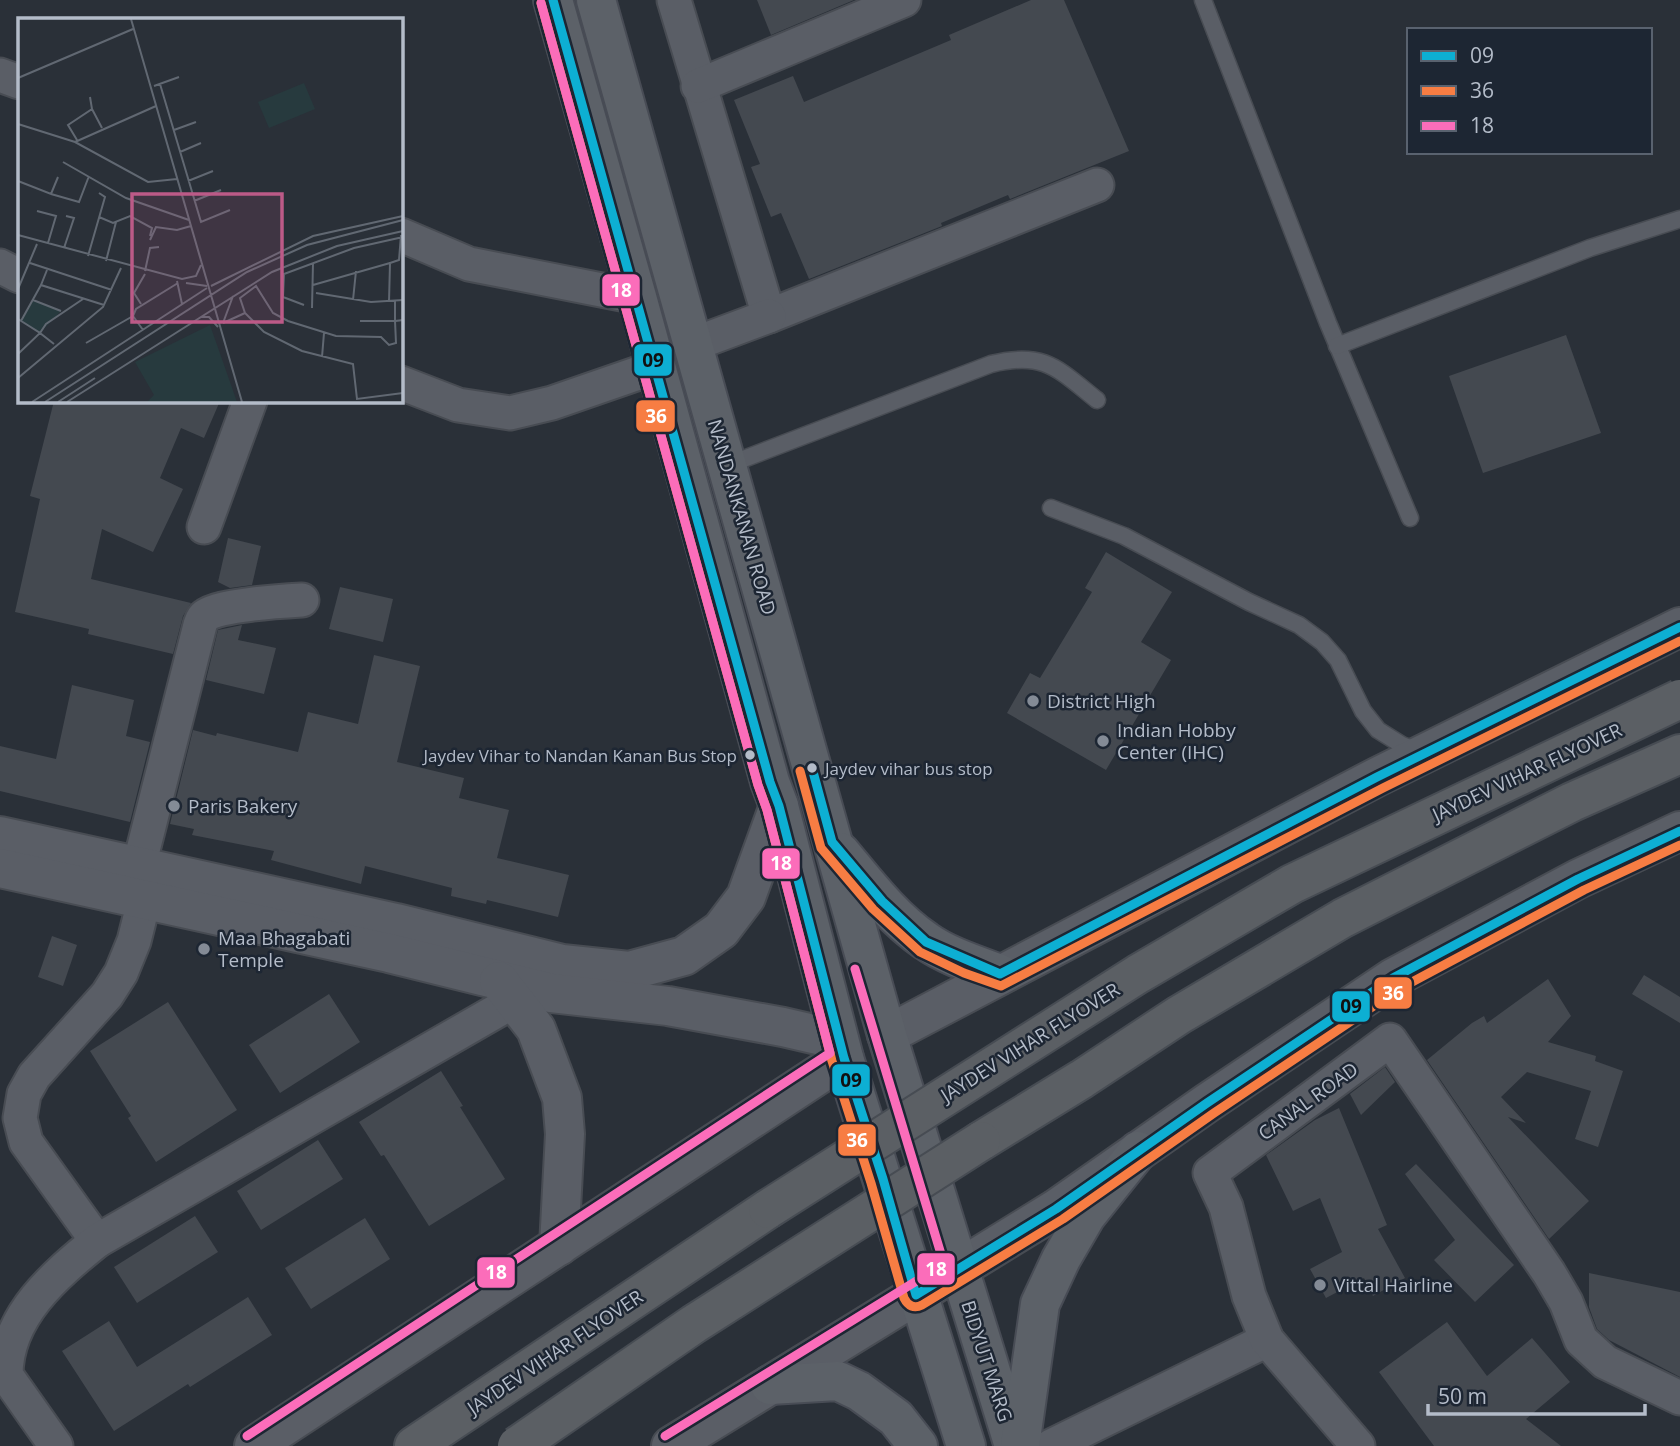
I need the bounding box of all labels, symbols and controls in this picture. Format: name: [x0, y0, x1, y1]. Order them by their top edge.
inset map: [18, 18, 402, 402]
legend: [1407, 28, 1652, 154]
text: 09: [1470, 41, 1494, 69]
text: 36: [1470, 76, 1494, 104]
text: 18: [1470, 111, 1494, 139]
line badge: 18: [601, 273, 641, 307]
text: 18: [610, 277, 632, 303]
line badge: 09: [633, 343, 673, 377]
text: 09: [642, 347, 664, 373]
line badge: 36: [635, 399, 676, 433]
text: 36: [645, 403, 667, 429]
street label: NANDANKANAN ROAD: [702, 416, 782, 618]
place label: District High: [1047, 688, 1156, 714]
marker: District High: [1025, 693, 1041, 709]
street label: JAYDEV VIHAR FLYOVER: [1426, 716, 1626, 828]
place label: Indian Hobby Center (IHC): [1117, 717, 1236, 765]
marker: Indian Hobby Center (IHC): [1095, 733, 1111, 749]
place label: Jaydev Vihar to Nandan Kanan Bus Stop: [421, 744, 737, 767]
marker: Jaydev Vihar to Nandan Kanan Bus Stop: [743, 748, 757, 762]
place label: Jaydev vihar bus stop: [823, 757, 993, 780]
marker: Jaydev vihar bus stop: [805, 761, 819, 775]
place label: Paris Bakery: [188, 793, 298, 819]
marker: Paris Bakery: [166, 798, 182, 814]
line badge: 18: [761, 847, 801, 880]
text: 18: [770, 850, 792, 876]
place label: Maa Bhagabati Temple: [218, 925, 350, 973]
marker: Maa Bhagabati Temple: [196, 941, 212, 957]
street label: JAYDEV VIHAR FLYOVER: [934, 976, 1125, 1109]
line badge: 36: [1373, 976, 1413, 1010]
text: 36: [1382, 980, 1404, 1006]
line badge: 09: [1331, 990, 1371, 1023]
text: 09: [1340, 993, 1362, 1019]
street label: CANAL ROAD: [1253, 1056, 1363, 1146]
line badge: 09: [831, 1063, 871, 1097]
text: 09: [840, 1067, 862, 1093]
line badge: 36: [837, 1123, 877, 1157]
text: 36: [846, 1127, 868, 1153]
line badge: 18: [916, 1252, 956, 1286]
line badge: 18: [476, 1256, 516, 1289]
text: 18: [925, 1256, 947, 1282]
text: 18: [485, 1259, 507, 1285]
place label: Vittal Hairline: [1334, 1272, 1453, 1298]
marker: Vittal Hairline: [1312, 1277, 1328, 1293]
street label: JAYDEV VIHAR FLYOVER: [461, 1283, 648, 1422]
street label: BIDYUT MARG: [955, 1297, 1019, 1425]
scale bar: [1428, 1372, 1645, 1416]
text: 50 m: [1438, 1382, 1487, 1410]

